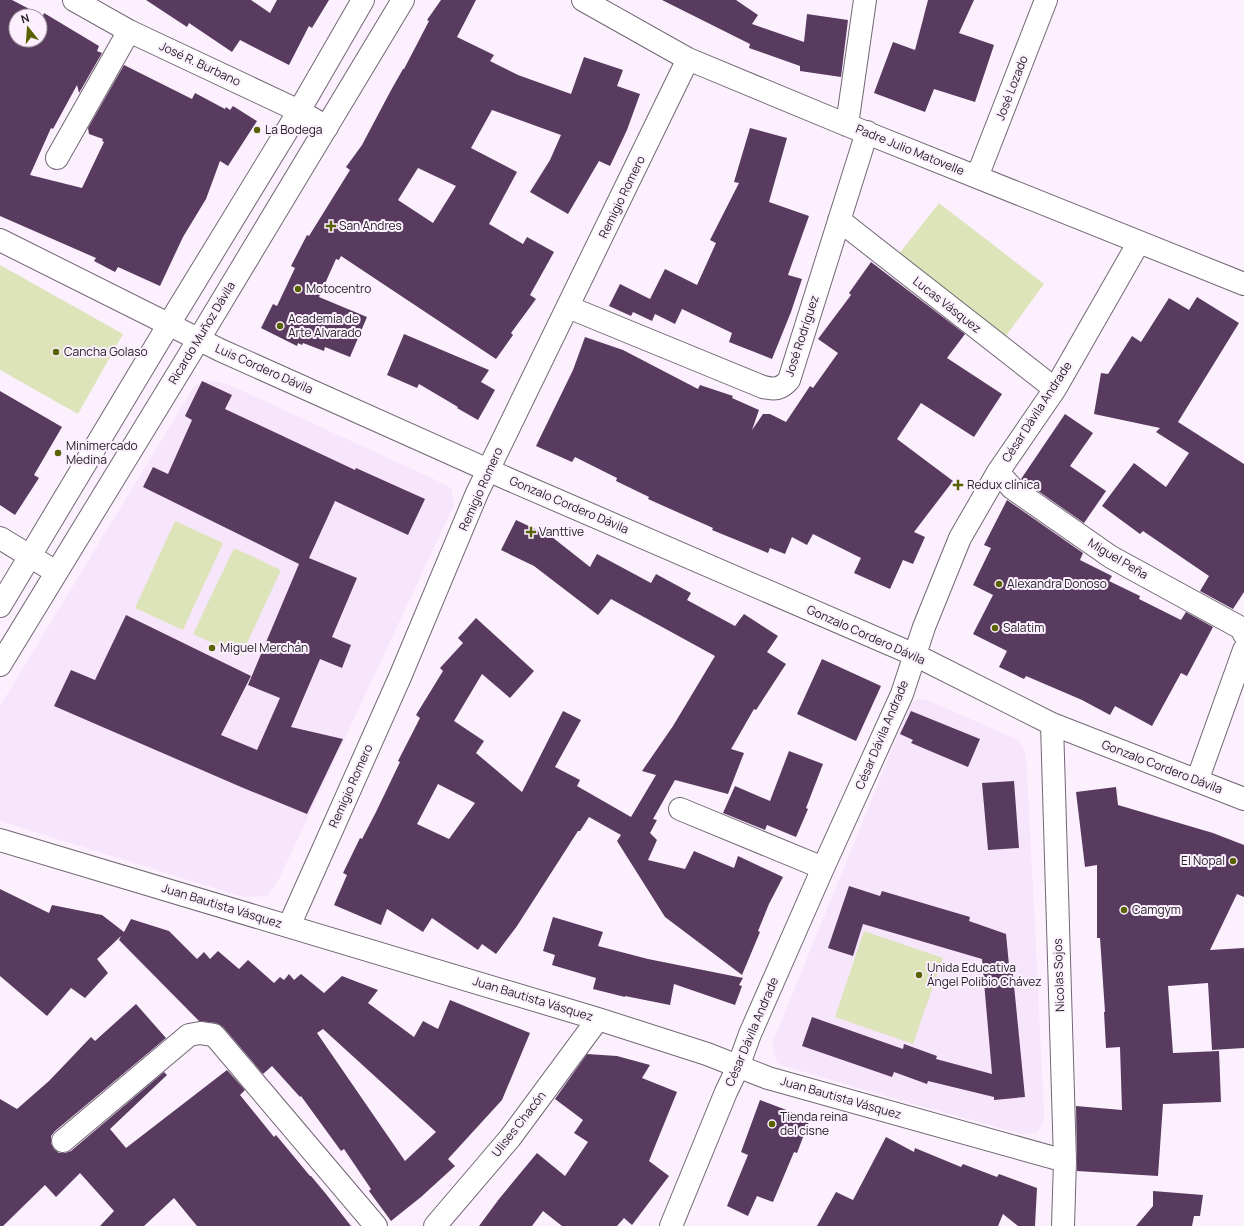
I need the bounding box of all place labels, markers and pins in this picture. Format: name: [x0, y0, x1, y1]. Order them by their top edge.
place label: La Bodega: [265, 121, 323, 138]
marker: La Bodega: [252, 125, 262, 135]
place label: San Andres: [339, 217, 402, 234]
marker: San Andres: [326, 221, 336, 231]
place label: Motocentro: [306, 280, 371, 297]
marker: Motocentro: [293, 284, 303, 294]
place label: Academia de Arte Alvarado: [288, 310, 362, 341]
marker: Academia de Arte Alvarado: [275, 321, 285, 331]
place label: Cancha Golaso: [64, 343, 148, 360]
marker: Cancha Golaso: [51, 347, 61, 357]
place label: Minimercado Medina: [66, 437, 138, 468]
marker: Minimercado Medina: [53, 448, 63, 458]
place label: Redux clínica: [967, 476, 1040, 493]
marker: Redux clínica: [952, 479, 964, 491]
place label: Vanttive: [539, 523, 584, 540]
marker: Vanttive: [526, 527, 536, 537]
place label: Alexandra Donoso: [1007, 575, 1107, 592]
marker: Alexandra Donoso: [994, 579, 1004, 589]
place label: Salatim: [1003, 619, 1044, 636]
marker: Salatim: [990, 623, 1000, 633]
place label: Miguel Merchán: [220, 639, 308, 656]
marker: Miguel Merchán: [207, 643, 217, 653]
place label: El Nopal: [1181, 852, 1225, 869]
marker: El Nopal: [1228, 856, 1238, 866]
place label: Camgym: [1132, 901, 1181, 918]
marker: Camgym: [1119, 905, 1129, 915]
place label: Unida Educativa Ángel Polibio Chávez: [927, 959, 1042, 990]
marker: Unida Educativa Ángel Polibio Chávez: [914, 970, 924, 980]
place label: Tienda reina del cisne: [780, 1108, 848, 1139]
marker: Tienda reina del cisne: [767, 1119, 777, 1129]

